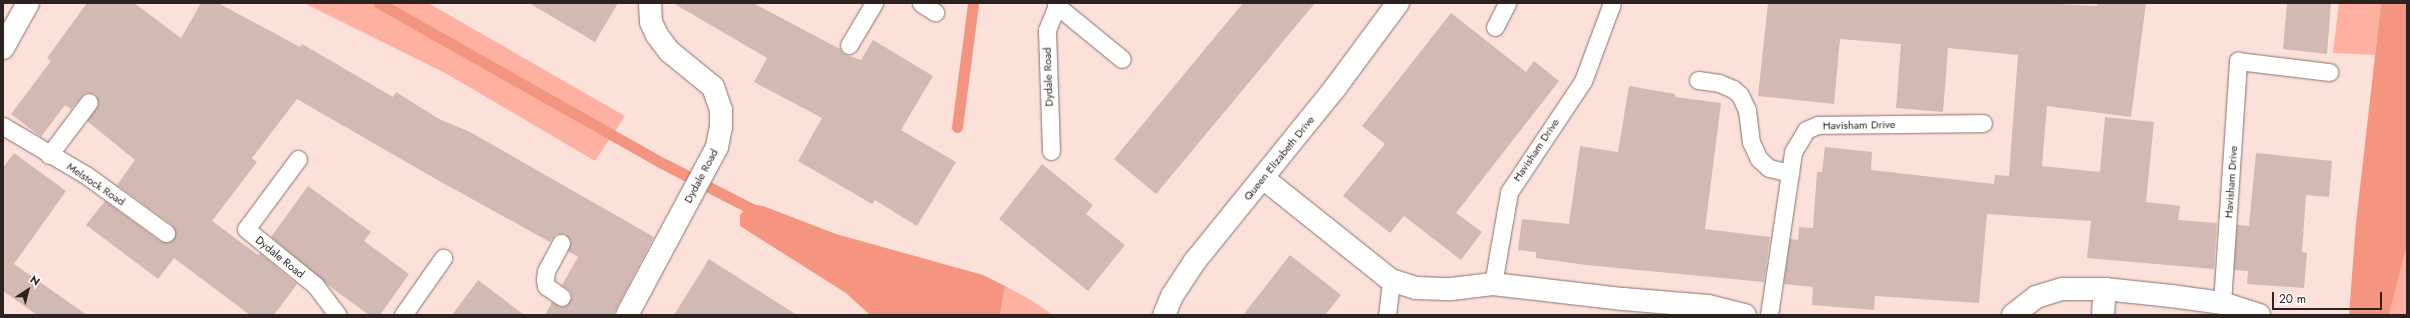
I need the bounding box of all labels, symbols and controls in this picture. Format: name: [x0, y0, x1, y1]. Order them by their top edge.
street label: Dydale Road: [1040, 47, 1056, 107]
street label: Queen Elizabeth Drive: [1241, 113, 1317, 203]
street label: Havisham Drive: [1510, 116, 1562, 184]
street label: Havisham Drive: [1823, 118, 1895, 132]
street label: Havisham Drive: [2222, 145, 2240, 219]
street label: Dydale Road: [681, 147, 721, 205]
street label: Melstock Road: [64, 160, 128, 208]
street label: Dydale Road: [253, 233, 307, 281]
north arrow: [8, 270, 48, 310]
text: N: [27, 271, 43, 289]
scale bar: [2274, 284, 2384, 310]
text: 20 m: [2279, 290, 2306, 308]

